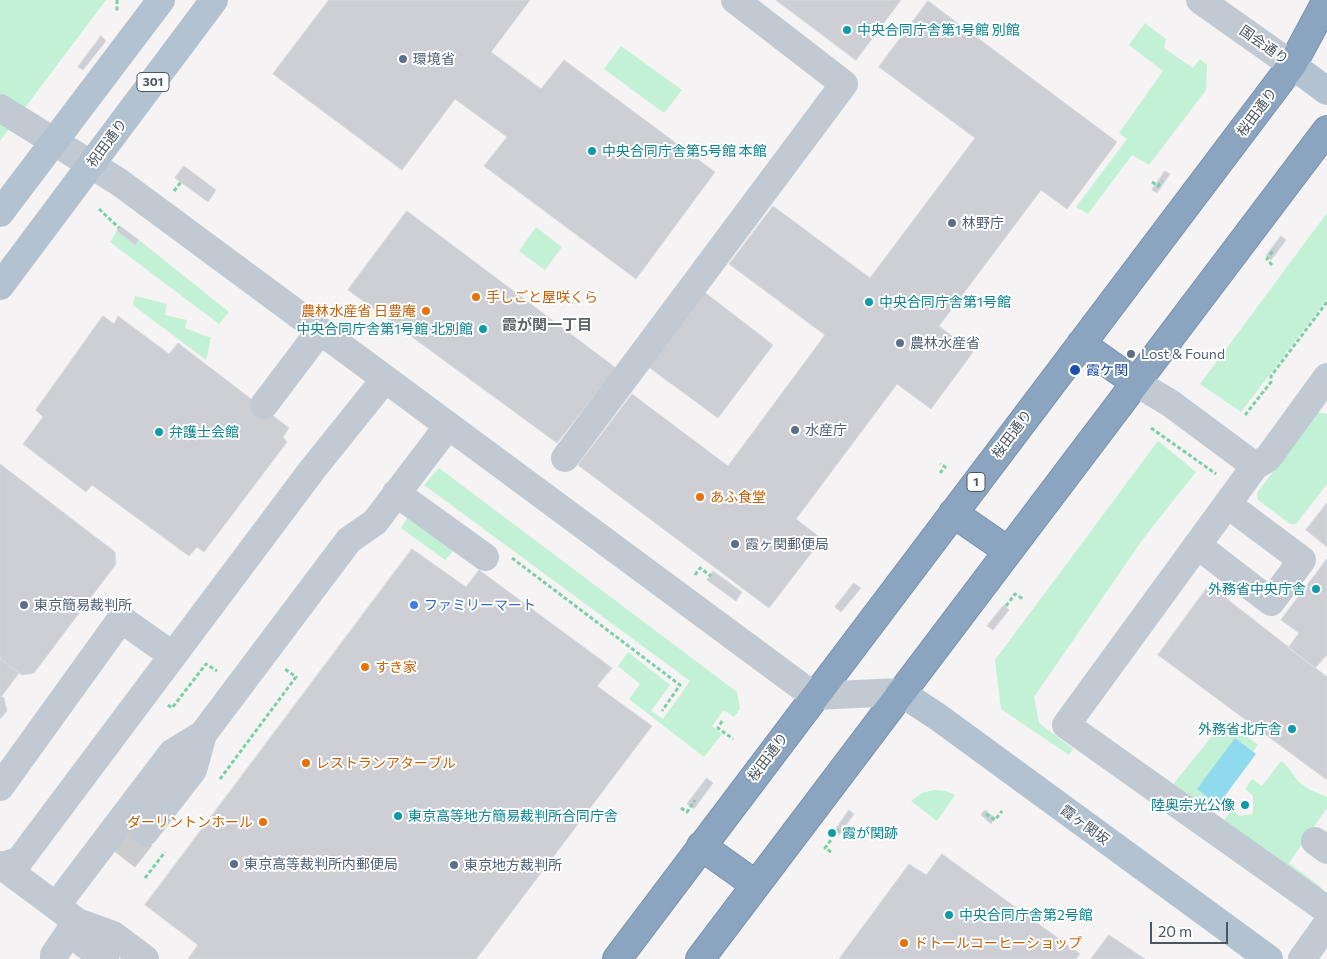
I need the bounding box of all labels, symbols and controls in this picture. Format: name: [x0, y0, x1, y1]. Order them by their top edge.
place label: 中央合同庁舎第1号館 別館: [857, 22, 1020, 38]
street label: 国会通り: [1236, 22, 1292, 68]
marker: 中央合同庁舎第1号館 別館: [841, 24, 853, 36]
place label: 環境省: [413, 51, 455, 67]
marker: 環境省: [397, 53, 409, 65]
road number: 301: [137, 72, 169, 91]
street label: 桜田通り: [1233, 85, 1281, 139]
street label: 祝田通り: [83, 116, 131, 170]
place label: 中央合同庁舎第5号館 本館: [602, 143, 767, 159]
marker: 中央合同庁舎第5号館 本館: [586, 145, 598, 157]
place label: 林野庁: [962, 215, 1004, 231]
marker: 林野庁: [946, 217, 958, 229]
place label: 手しごと屋咲くら: [486, 289, 598, 305]
marker: 手しごと屋咲くら: [470, 291, 482, 303]
place label: 中央合同庁舎第1号館: [879, 294, 1011, 310]
marker: 中央合同庁舎第1号館: [863, 296, 875, 308]
place label: 農林水産省 日豊庵: [301, 303, 416, 319]
marker: 農林水産省 日豊庵: [420, 305, 432, 317]
district label: 霞が関一丁目: [502, 316, 592, 334]
place label: 中央合同庁舎第1号館 北別館: [296, 321, 473, 337]
marker: 中央合同庁舎第1号館 北別館: [477, 323, 489, 335]
place label: 農林水産省: [910, 335, 980, 351]
marker: 農林水産省: [894, 337, 906, 349]
place label: Lost & Found: [1141, 346, 1225, 362]
marker: Lost & Found: [1125, 348, 1137, 360]
place label: 霞ケ関: [1086, 362, 1128, 378]
marker: 霞ケ関: [1068, 363, 1082, 377]
street label: 桜田通り: [988, 407, 1036, 461]
place label: 水産庁: [805, 422, 847, 438]
place label: 弁護士会館: [169, 424, 239, 440]
marker: 水産庁: [789, 424, 801, 436]
marker: 弁護士会館: [153, 426, 165, 438]
road number: 1: [967, 472, 985, 492]
place label: あふ食堂: [710, 489, 766, 505]
marker: あふ食堂: [694, 491, 706, 503]
place label: 霞ヶ関郵便局: [745, 536, 829, 552]
marker: 霞ヶ関郵便局: [729, 538, 741, 550]
place label: 外務省中央庁舎: [1208, 581, 1306, 597]
marker: 外務省中央庁舎: [1310, 583, 1322, 595]
place label: 東京簡易裁判所: [34, 597, 132, 613]
place label: ファミリーマート: [424, 597, 536, 613]
marker: 東京簡易裁判所: [18, 599, 30, 611]
marker: ファミリーマート: [408, 599, 420, 611]
place label: すき家: [375, 659, 417, 675]
marker: すき家: [359, 661, 371, 673]
place label: 外務省北庁舎: [1198, 721, 1282, 737]
marker: 外務省北庁舎: [1286, 723, 1298, 735]
street label: 桜田通り: [744, 730, 792, 784]
place label: レストランアターブル: [316, 755, 456, 771]
marker: レストランアターブル: [300, 757, 312, 769]
place label: 陸奥宗光公像: [1151, 797, 1235, 813]
marker: 陸奥宗光公像: [1239, 799, 1251, 811]
street label: 霞ヶ関坂: [1057, 802, 1113, 848]
place label: 東京高等地方簡易裁判所合同庁舎: [408, 808, 618, 824]
marker: 東京高等地方簡易裁判所合同庁舎: [392, 810, 404, 822]
place label: ダーリントンホール: [127, 814, 253, 830]
marker: ダーリントンホール: [257, 816, 269, 828]
place label: 霞が関跡: [842, 825, 898, 841]
marker: 霞が関跡: [826, 827, 838, 839]
place label: 東京高等裁判所内郵便局: [244, 856, 398, 872]
place label: 東京地方裁判所: [464, 857, 562, 873]
marker: 東京高等裁判所内郵便局: [228, 858, 240, 870]
marker: 東京地方裁判所: [448, 859, 460, 871]
place label: 中央合同庁舎第2号館: [959, 907, 1093, 923]
marker: 中央合同庁舎第2号館: [943, 909, 955, 921]
scale bar: [1152, 912, 1230, 944]
text: 20 m: [1158, 922, 1192, 940]
place label: ドトールコーヒーショップ: [914, 935, 1082, 951]
marker: ドトールコーヒーショップ: [898, 937, 910, 949]

